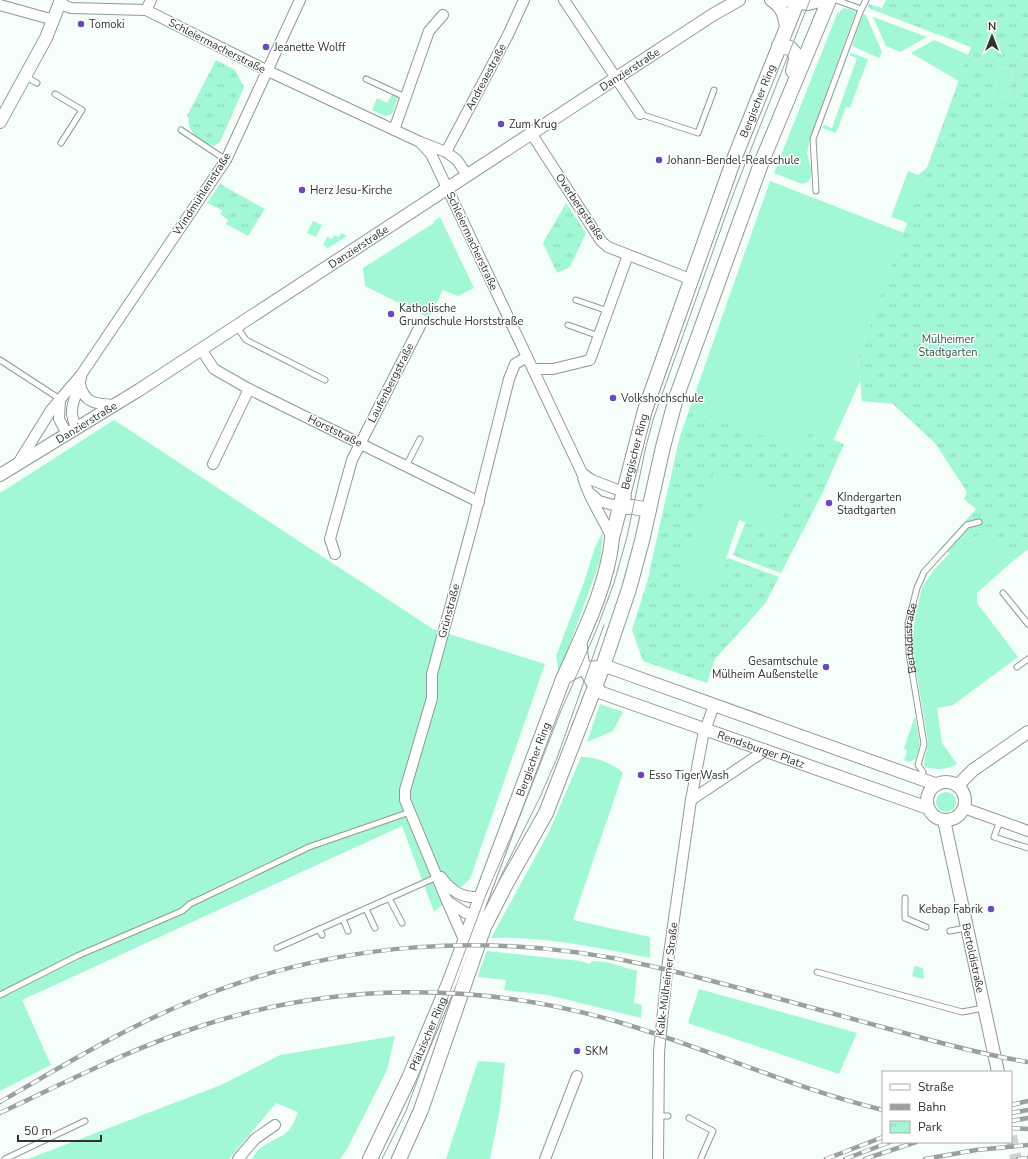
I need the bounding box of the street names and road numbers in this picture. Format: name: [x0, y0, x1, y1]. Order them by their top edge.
street label: Schleiermacherstraße: [166, 15, 268, 77]
street label: Andreaestraße: [462, 41, 510, 113]
street label: Danzierstraße: [596, 44, 663, 94]
street label: Bergischer Ring: [736, 62, 779, 140]
street label: Windmühlenstraße: [170, 150, 234, 238]
street label: Overbergstraße: [552, 171, 608, 244]
street label: Schleiermacherstraße: [443, 189, 502, 293]
street label: Danzierstraße: [325, 221, 391, 272]
street label: Laufenbergstraße: [364, 340, 418, 425]
street label: Danzierstraße: [53, 398, 120, 447]
street label: Horststraße: [305, 411, 365, 451]
street label: Bergischer Ring: [617, 412, 651, 491]
street label: Grünstraße: [435, 582, 463, 640]
street label: Bertoldistraße: [900, 601, 920, 674]
street label: Bergischer Ring: [512, 720, 554, 798]
street label: Rendsburger Platz: [715, 727, 807, 771]
street label: Kalk-Mülheimer Straße: [653, 921, 681, 1037]
street label: Bertoldistraße: [959, 922, 988, 994]
street label: Pfälzischer Ring: [405, 994, 450, 1073]

